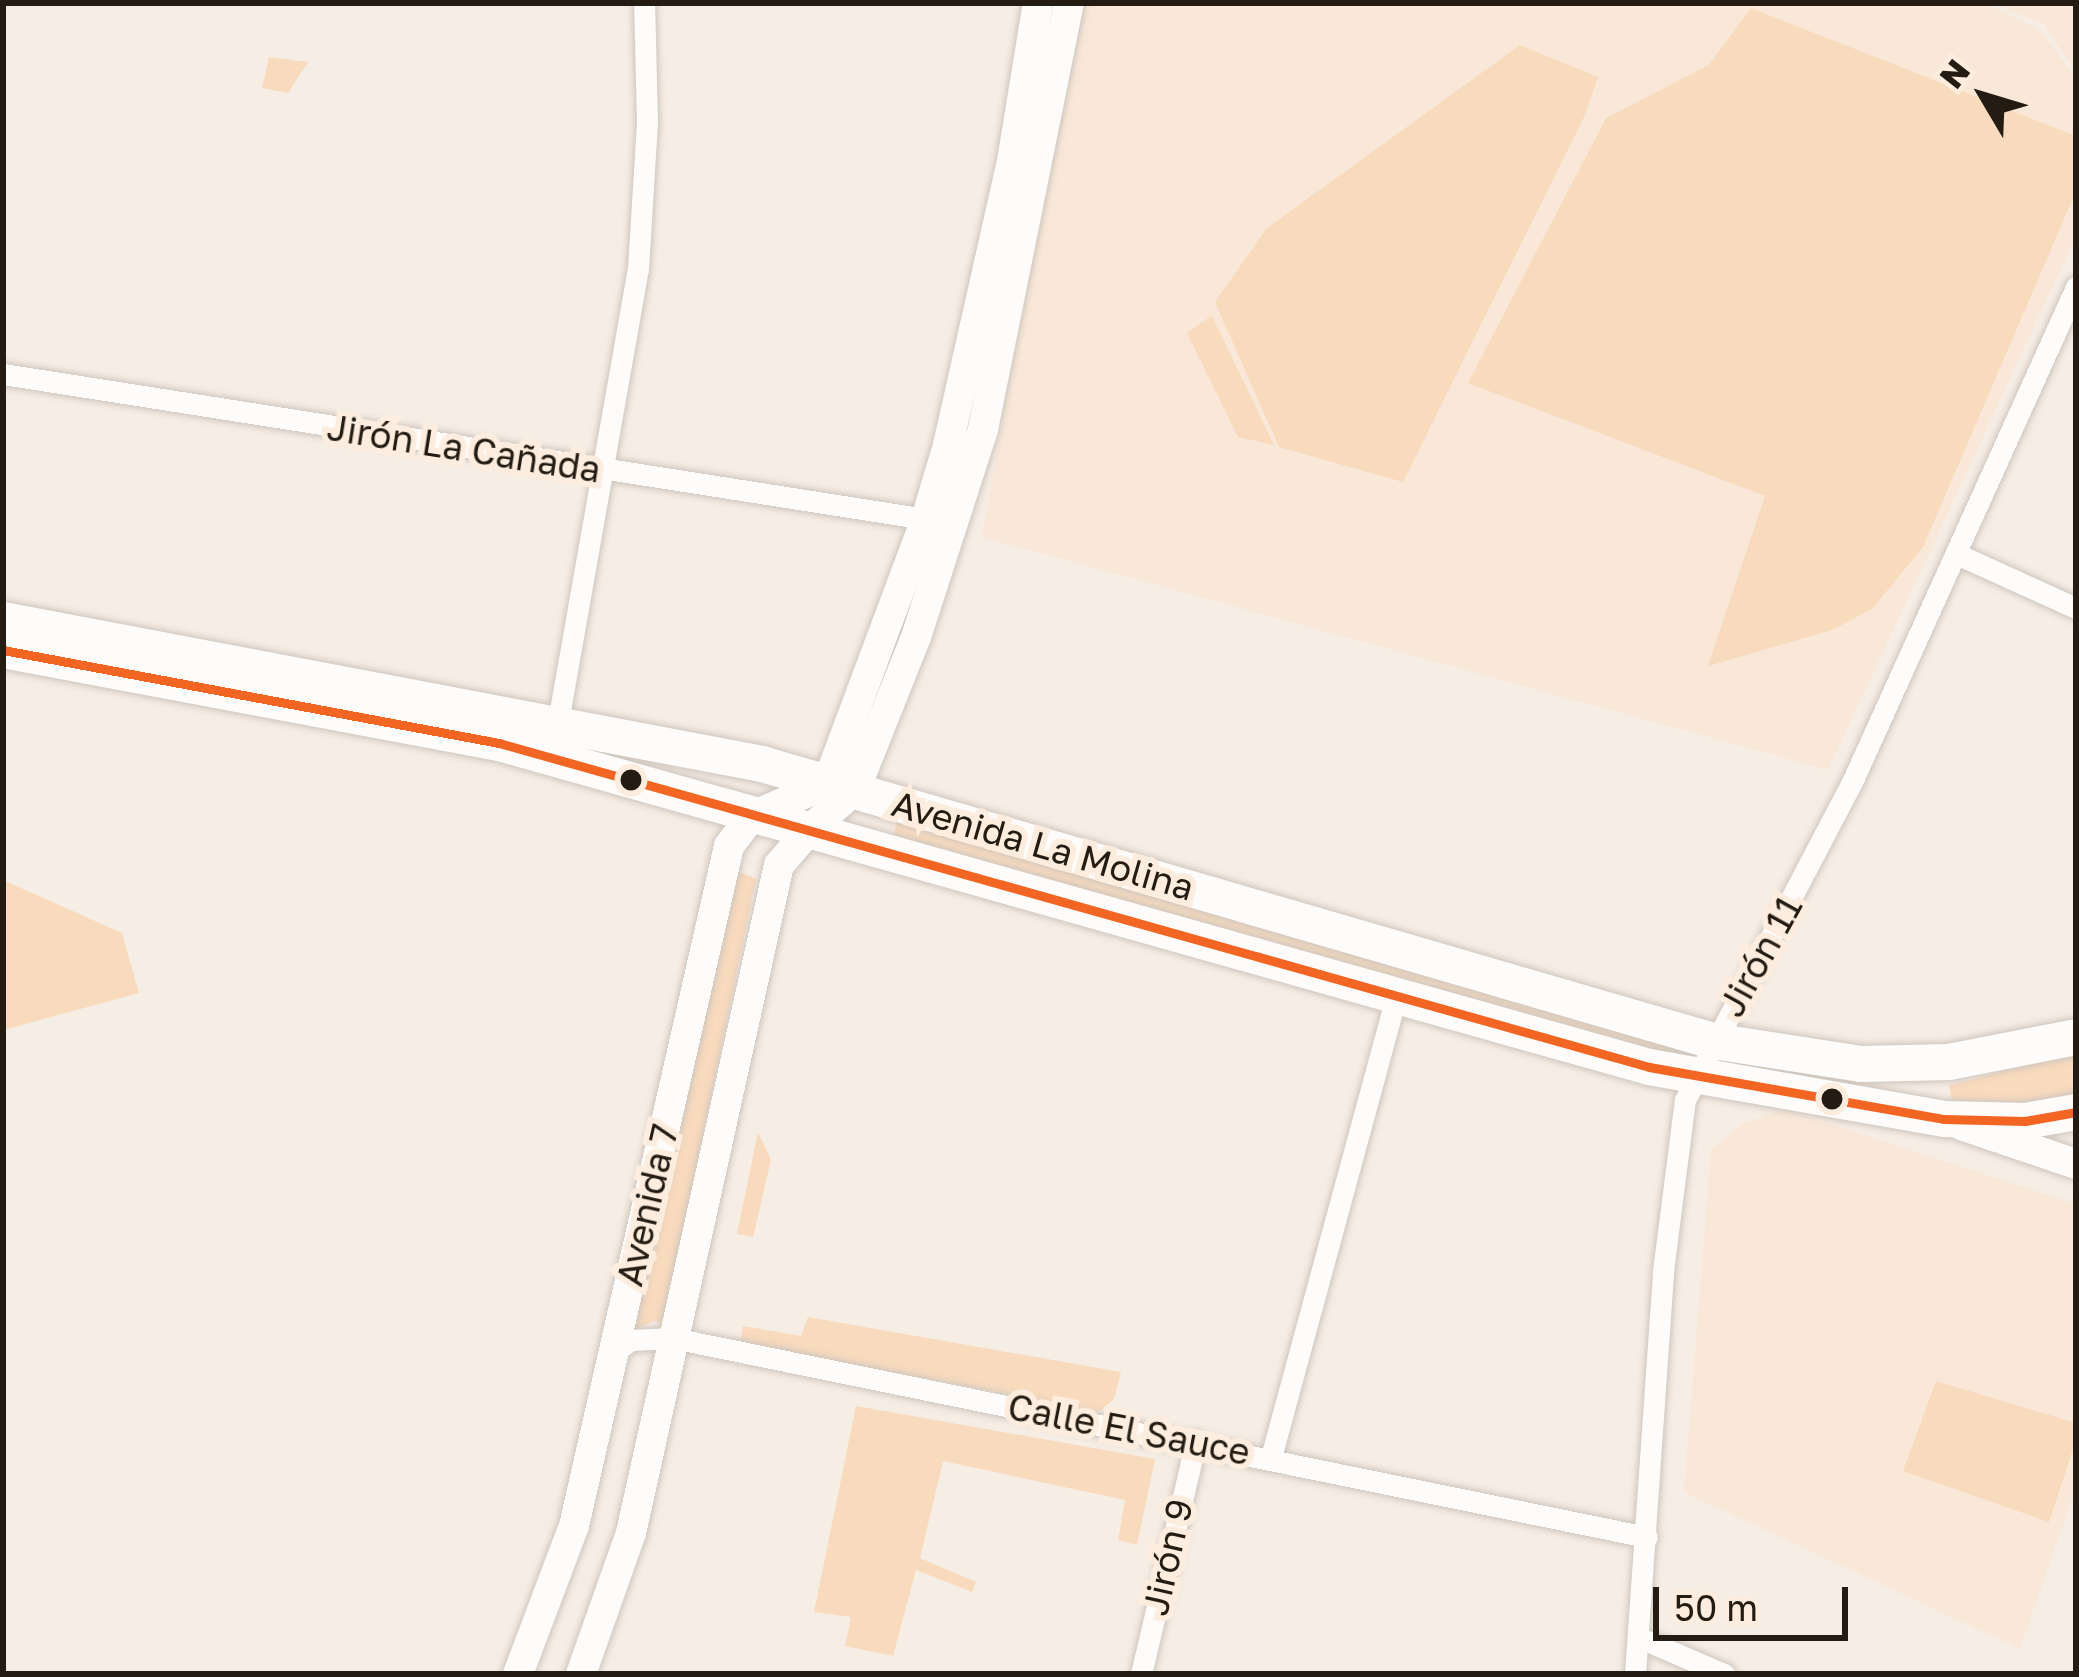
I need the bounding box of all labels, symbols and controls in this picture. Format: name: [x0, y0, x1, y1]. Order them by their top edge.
north arrow: [1923, 36, 2043, 156]
text: N: [1931, 52, 1977, 95]
street label: Jirón La Cañada: [324, 405, 604, 491]
unlabelled marker: [620, 769, 642, 791]
street label: Avenida La Molina: [887, 781, 1199, 909]
street label: Jirón 11: [1709, 888, 1811, 1024]
unlabelled marker: [1821, 1088, 1843, 1110]
street label: Avenida 7: [607, 1120, 687, 1290]
street label: Calle El Sauce: [1004, 1384, 1254, 1474]
street label: Jirón 9: [1133, 1495, 1201, 1619]
scale bar: [1659, 1563, 1854, 1637]
text: 50 m: [1674, 1586, 1758, 1629]

